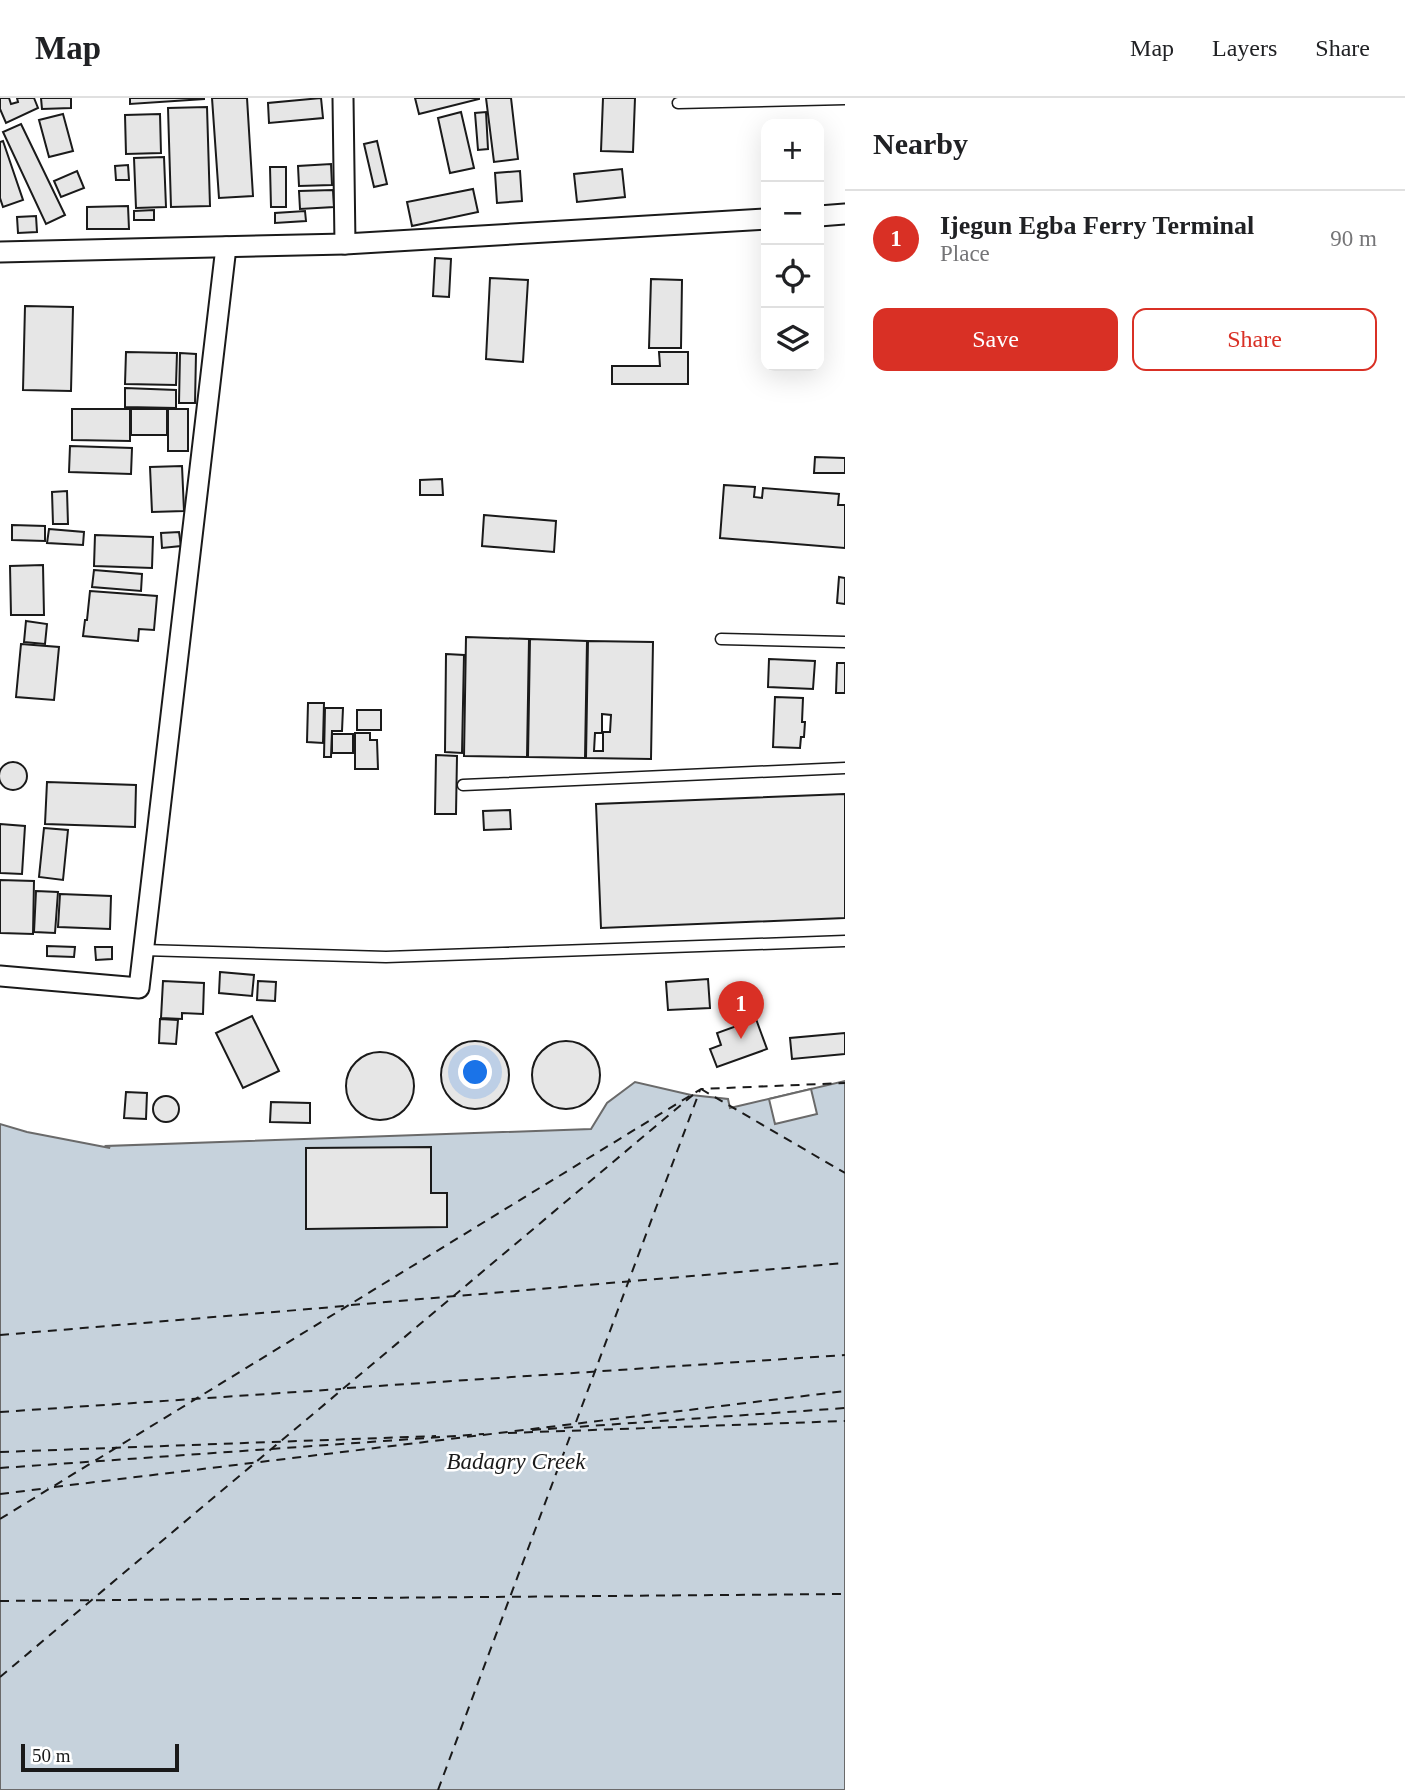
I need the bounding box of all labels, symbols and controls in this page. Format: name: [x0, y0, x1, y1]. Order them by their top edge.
text: Map: [35, 30, 101, 66]
text: Map: [1130, 35, 1174, 61]
text: Layers: [1212, 35, 1277, 61]
text: Share: [1315, 35, 1370, 61]
map controls: [761, 119, 824, 371]
button: +: [761, 119, 824, 182]
text: Nearby: [873, 127, 968, 160]
button: −: [761, 182, 824, 245]
text: Ijegun Egba Ferry Terminal: [940, 211, 1254, 240]
text: 1: [890, 226, 902, 251]
text: 90 m: [1330, 226, 1377, 251]
text: Place: [940, 241, 990, 266]
button: locate: [761, 245, 824, 308]
button: layers: [761, 308, 824, 371]
button: Save: [873, 308, 1118, 371]
button: Share: [1132, 308, 1377, 371]
pin: 1: [718, 981, 764, 1039]
your location: [458, 1055, 492, 1089]
water label: Badagry Creek: [446, 1449, 586, 1474]
scale bar: [21, 1741, 178, 1773]
text: 50 m: [32, 1745, 71, 1766]

